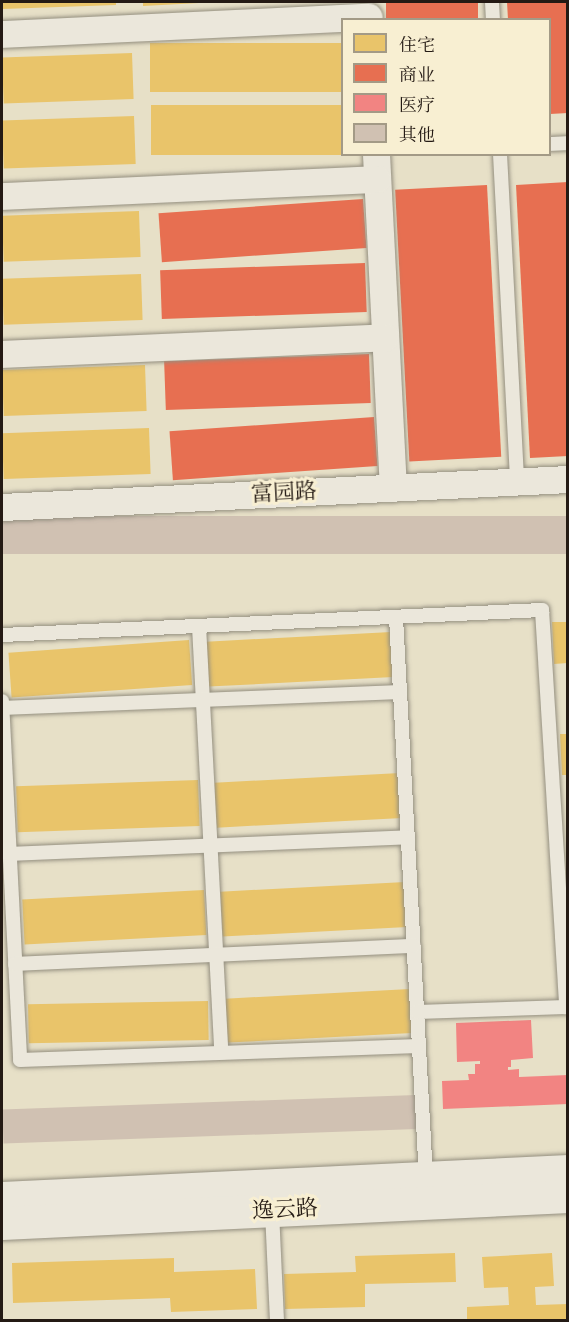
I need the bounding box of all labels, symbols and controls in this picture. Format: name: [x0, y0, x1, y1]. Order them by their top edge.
legend: [341, 18, 551, 156]
text: 住宅: [399, 34, 435, 57]
text: 商业: [399, 64, 435, 87]
text: 医疗: [399, 94, 435, 117]
text: 其他: [399, 124, 435, 147]
street label: 富园路: [250, 478, 318, 508]
street label: 逸云路: [251, 1195, 319, 1225]

